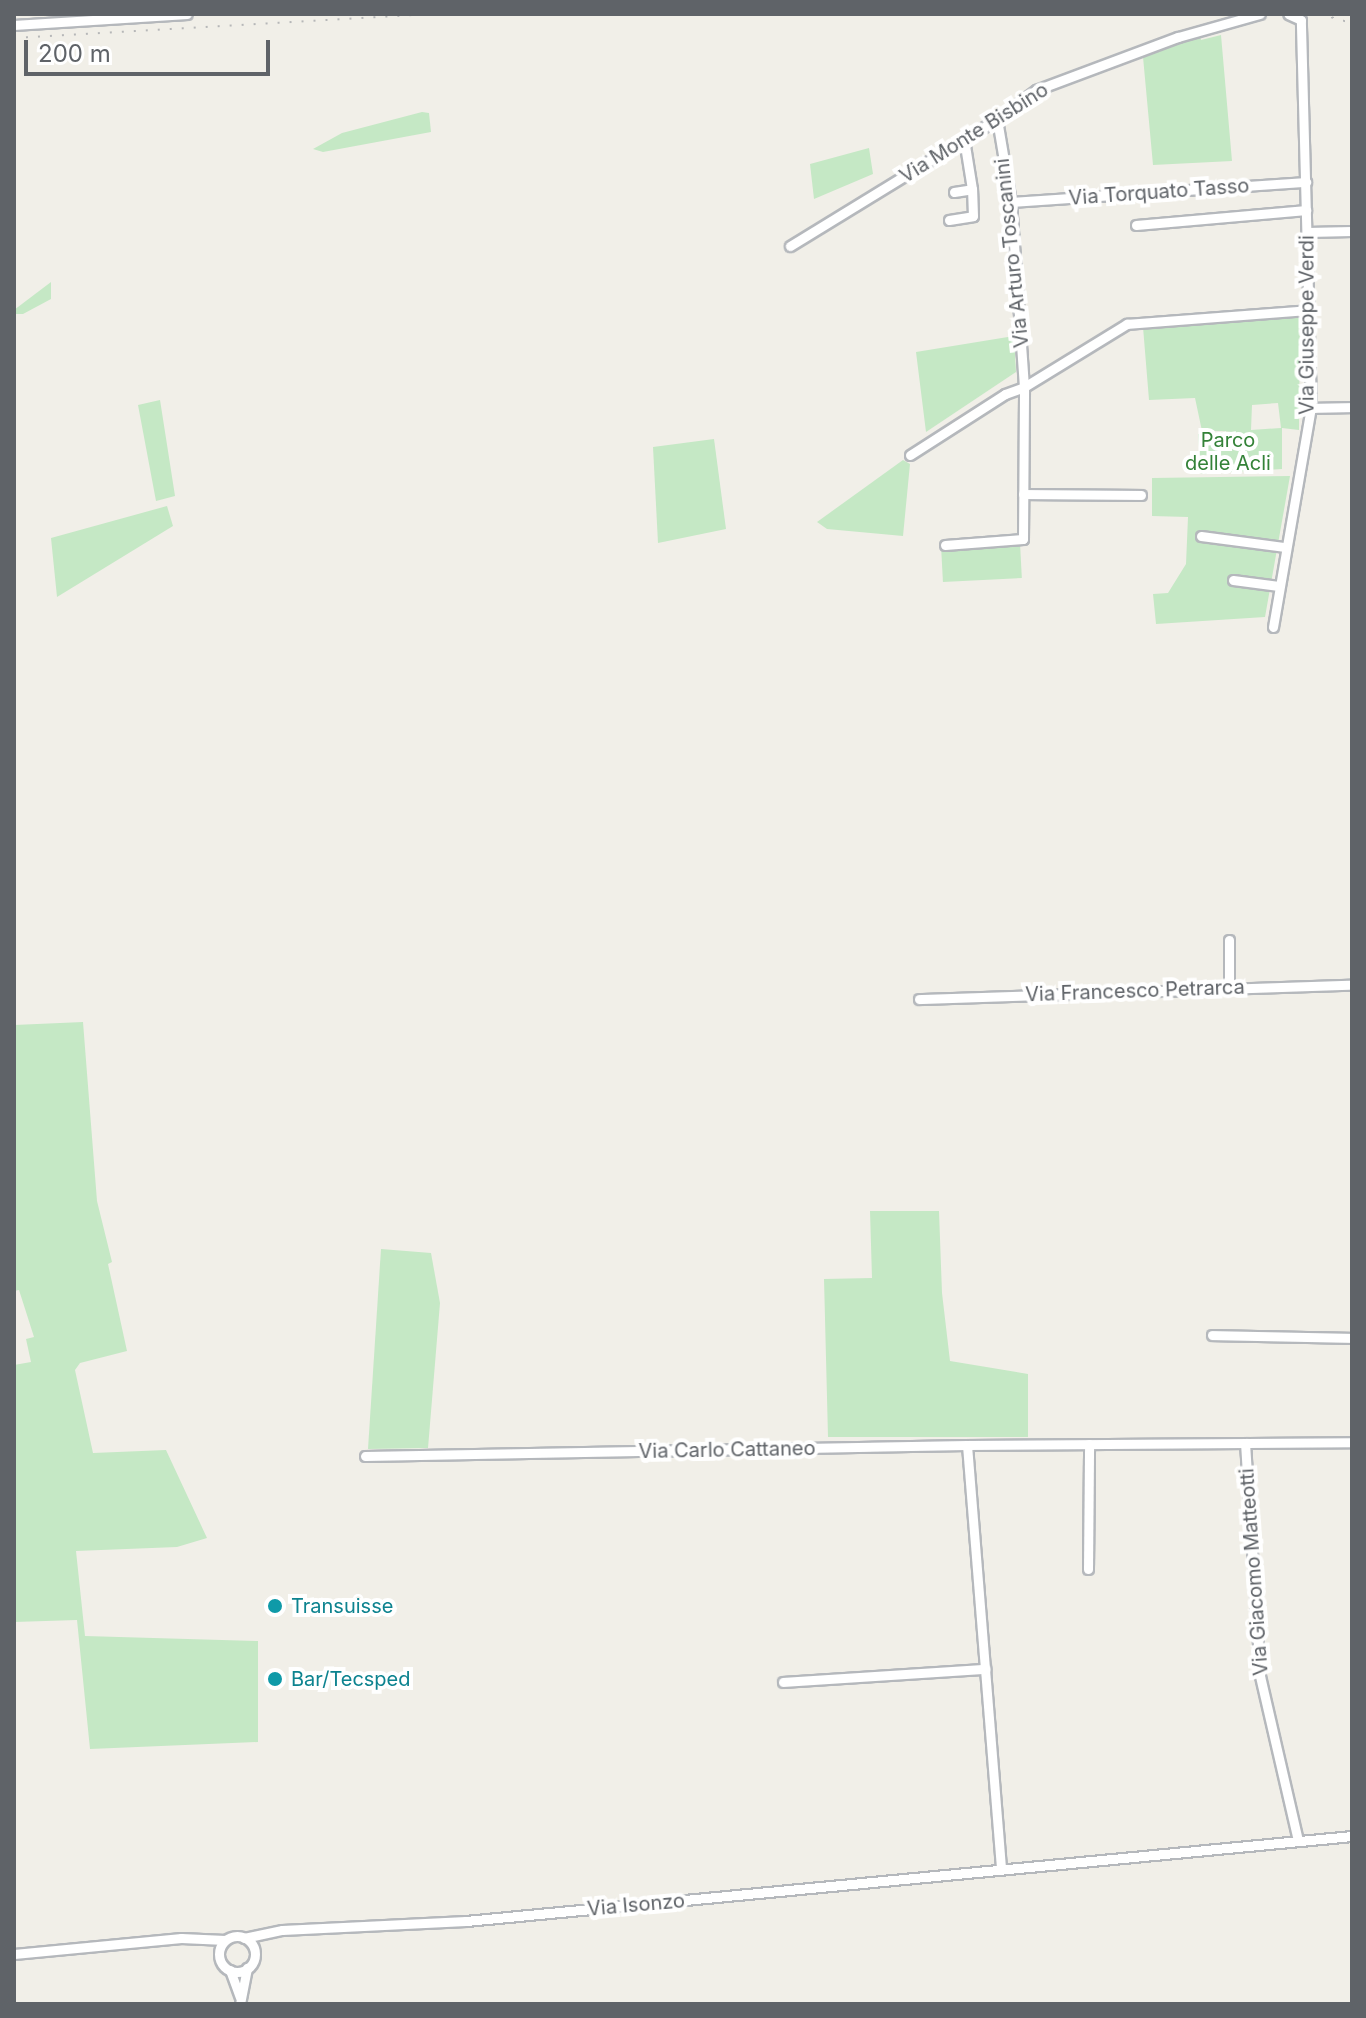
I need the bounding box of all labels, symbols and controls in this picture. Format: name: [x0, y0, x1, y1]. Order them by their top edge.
scale bar: [28, 24, 274, 74]
text: 200 m: [38, 39, 111, 68]
street label: Via Monte Bisbino: [895, 78, 1053, 188]
street label: Via Arturo Toscanini: [990, 157, 1034, 349]
street label: Via Torquato Tasso: [1068, 174, 1250, 210]
street label: Via Giuseppe Verdi: [1295, 235, 1319, 415]
park label: Parco delle Acli: [1185, 429, 1271, 476]
street label: Via Francesco Petrarca: [1025, 975, 1245, 1007]
street label: Via Carlo Cattaneo: [638, 1436, 816, 1464]
street label: Via Giacomo Matteotti: [1235, 1467, 1273, 1677]
place label: Transuisse: [291, 1594, 393, 1618]
marker: Transuisse: [266, 1597, 284, 1615]
place label: Bar/Tecsped: [291, 1667, 411, 1691]
marker: Bar/Tecsped: [266, 1670, 284, 1688]
street label: Via Isonzo: [586, 1889, 686, 1921]

